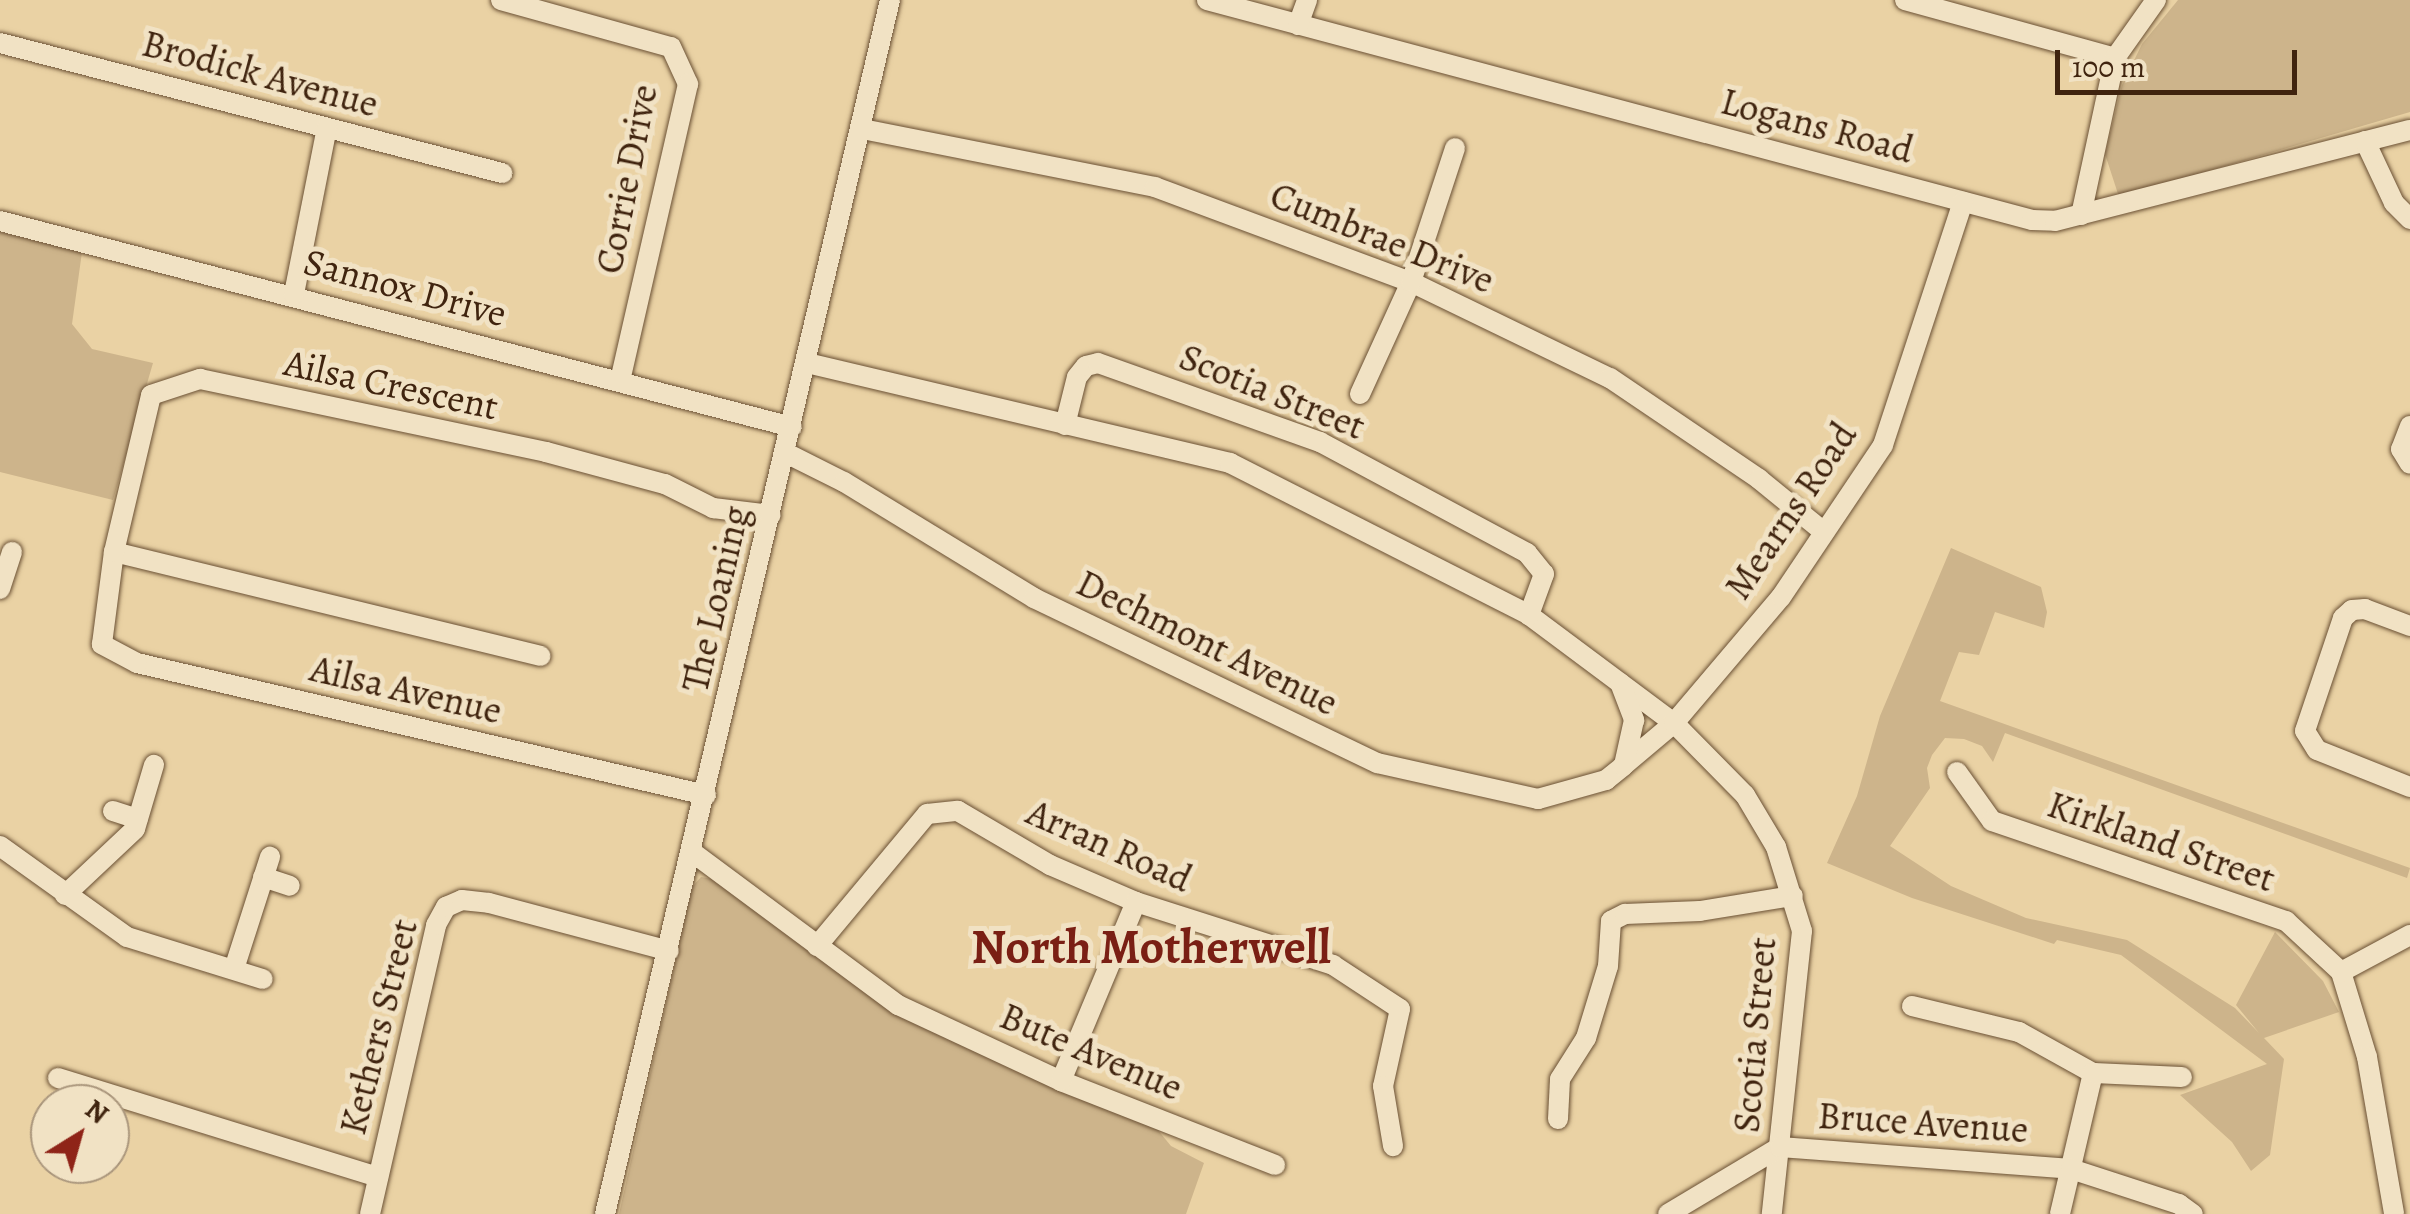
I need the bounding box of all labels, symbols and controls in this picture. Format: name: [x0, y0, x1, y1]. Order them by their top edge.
street label: Brodick Avenue: [137, 21, 383, 127]
scale bar: [2060, 30, 2302, 92]
text: 100 m: [2072, 47, 2145, 87]
street label: Logans Road: [1716, 78, 1918, 174]
street label: Corrie Drive: [586, 81, 668, 277]
street label: Cumbrae Drive: [1264, 172, 1500, 304]
street label: Sannox Drive: [299, 239, 511, 337]
street label: Scotia Street: [1173, 334, 1371, 450]
street label: Ailsa Crescent: [280, 340, 502, 430]
street label: Mearns Road: [1715, 414, 1867, 608]
street label: The Loaning: [672, 502, 760, 696]
street label: Dechmont Avenue: [1069, 560, 1345, 726]
street label: Ailsa Avenue: [306, 646, 506, 734]
street label: Kirkland Street: [2041, 782, 2281, 902]
street label: Arran Road: [1020, 790, 1198, 902]
street label: Kethers Street: [330, 915, 428, 1139]
district label: North Motherwell: [971, 919, 1331, 977]
street label: Scotia Street: [1724, 935, 1786, 1135]
street label: Bute Avenue: [993, 993, 1189, 1111]
north arrow: [30, 1084, 130, 1184]
text: N: [77, 1090, 116, 1133]
street label: Bruce Avenue: [1816, 1093, 2030, 1153]

